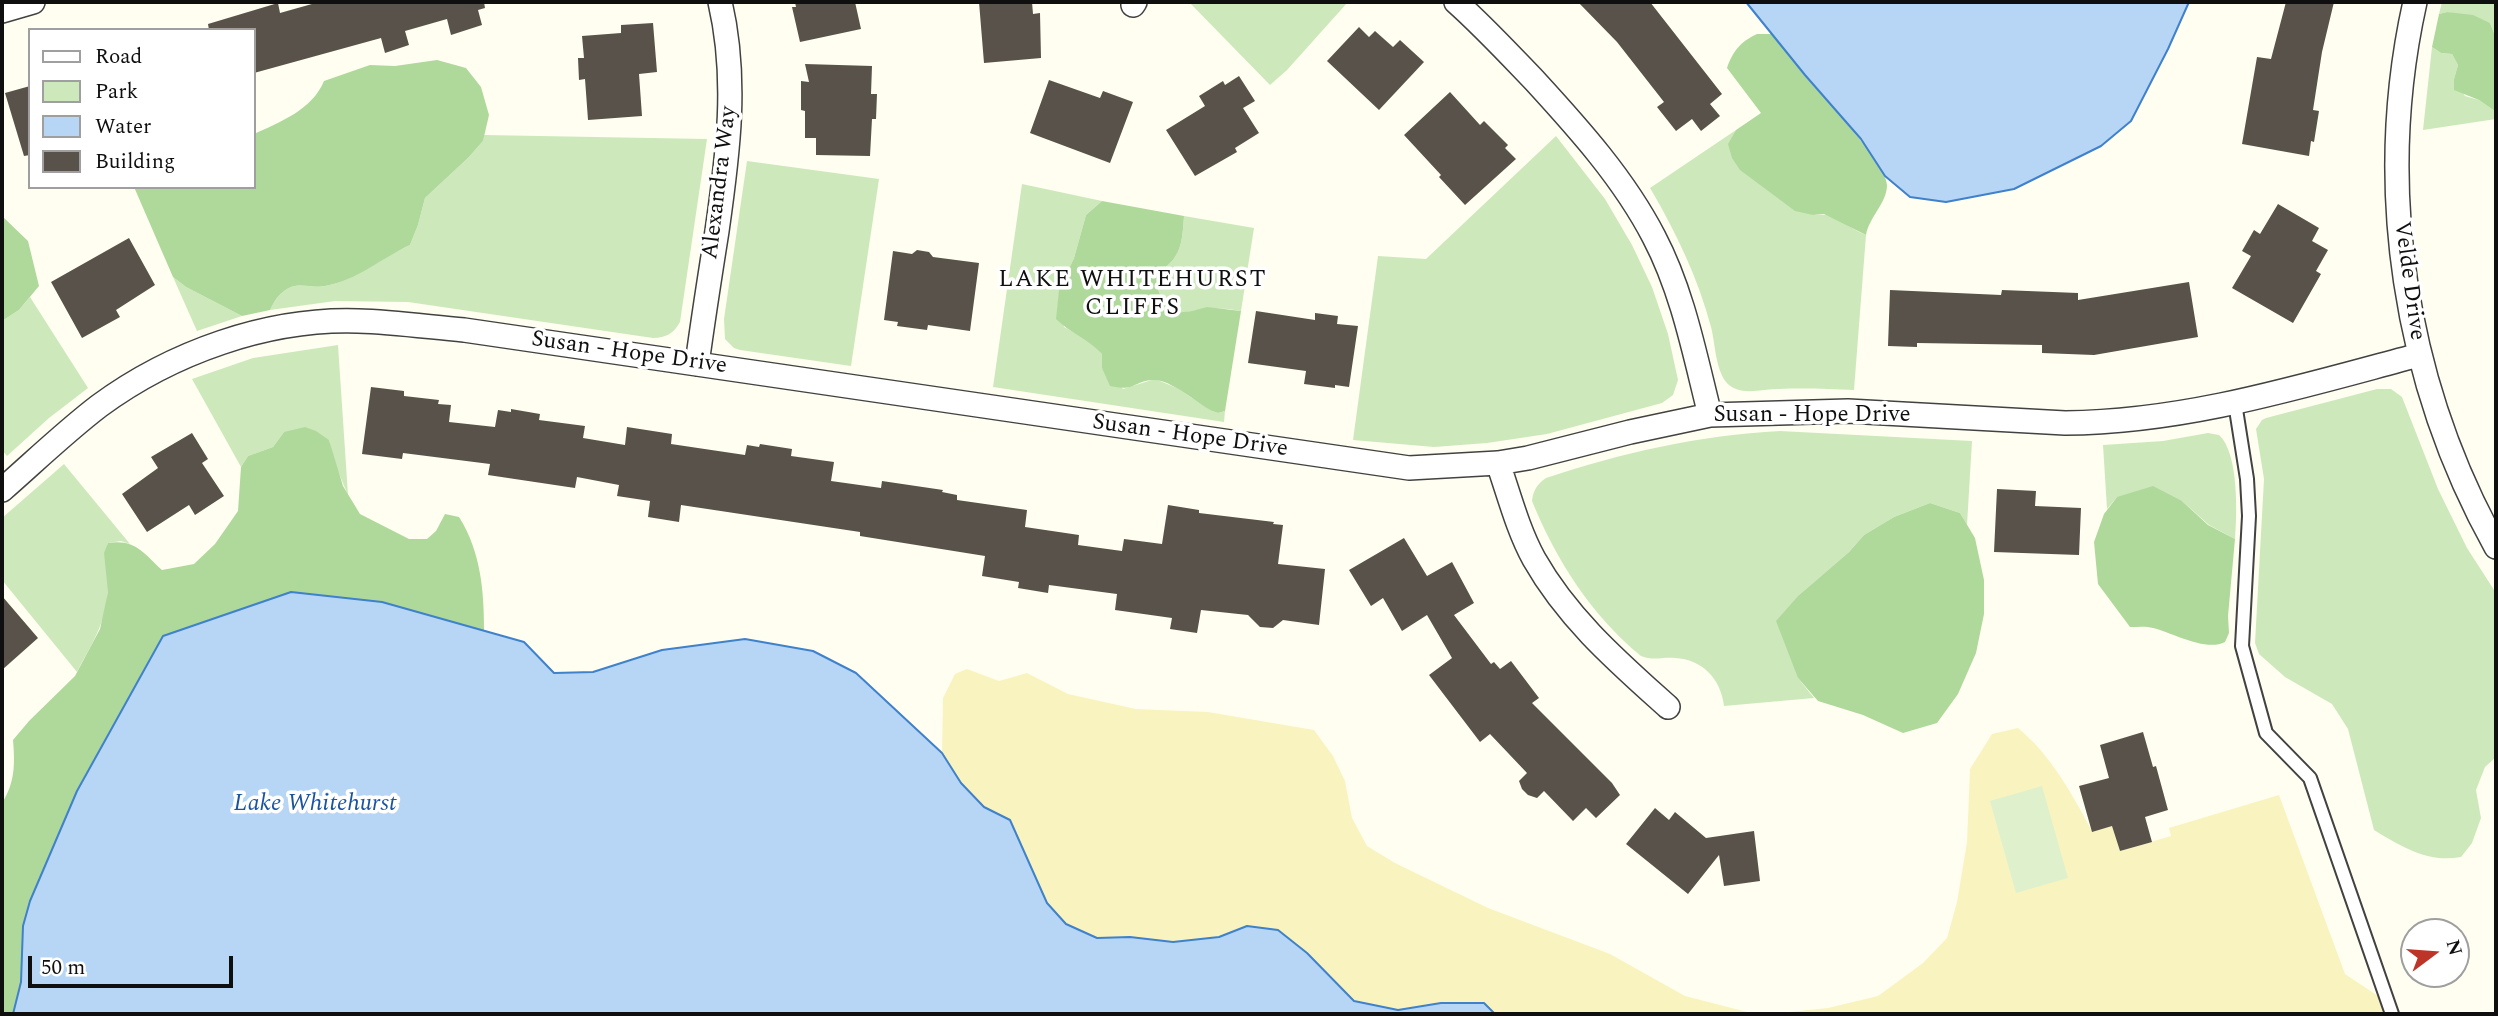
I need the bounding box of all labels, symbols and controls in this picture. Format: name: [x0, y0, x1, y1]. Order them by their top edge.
legend: [28, 28, 256, 189]
text: Road: [95, 41, 142, 73]
text: Park: [95, 76, 138, 108]
street label: Alexandra Way: [698, 105, 744, 261]
text: Water: [95, 111, 151, 143]
text: Building: [95, 146, 175, 178]
street label: Velde Drive: [2386, 220, 2430, 342]
district label: LAKE WHITEHURST CLIFFS: [1000, 267, 1266, 323]
street label: Susan - Hope Drive: [529, 327, 729, 381]
street label: Susan - Hope Drive: [1713, 402, 1911, 430]
street label: Susan - Hope Drive: [1090, 410, 1290, 464]
water label: Lake Whitehurst: [234, 791, 396, 819]
north arrow: [2400, 918, 2470, 988]
text: N: [2438, 936, 2470, 959]
scale bar: [32, 942, 236, 986]
text: 50 m: [41, 952, 85, 984]

